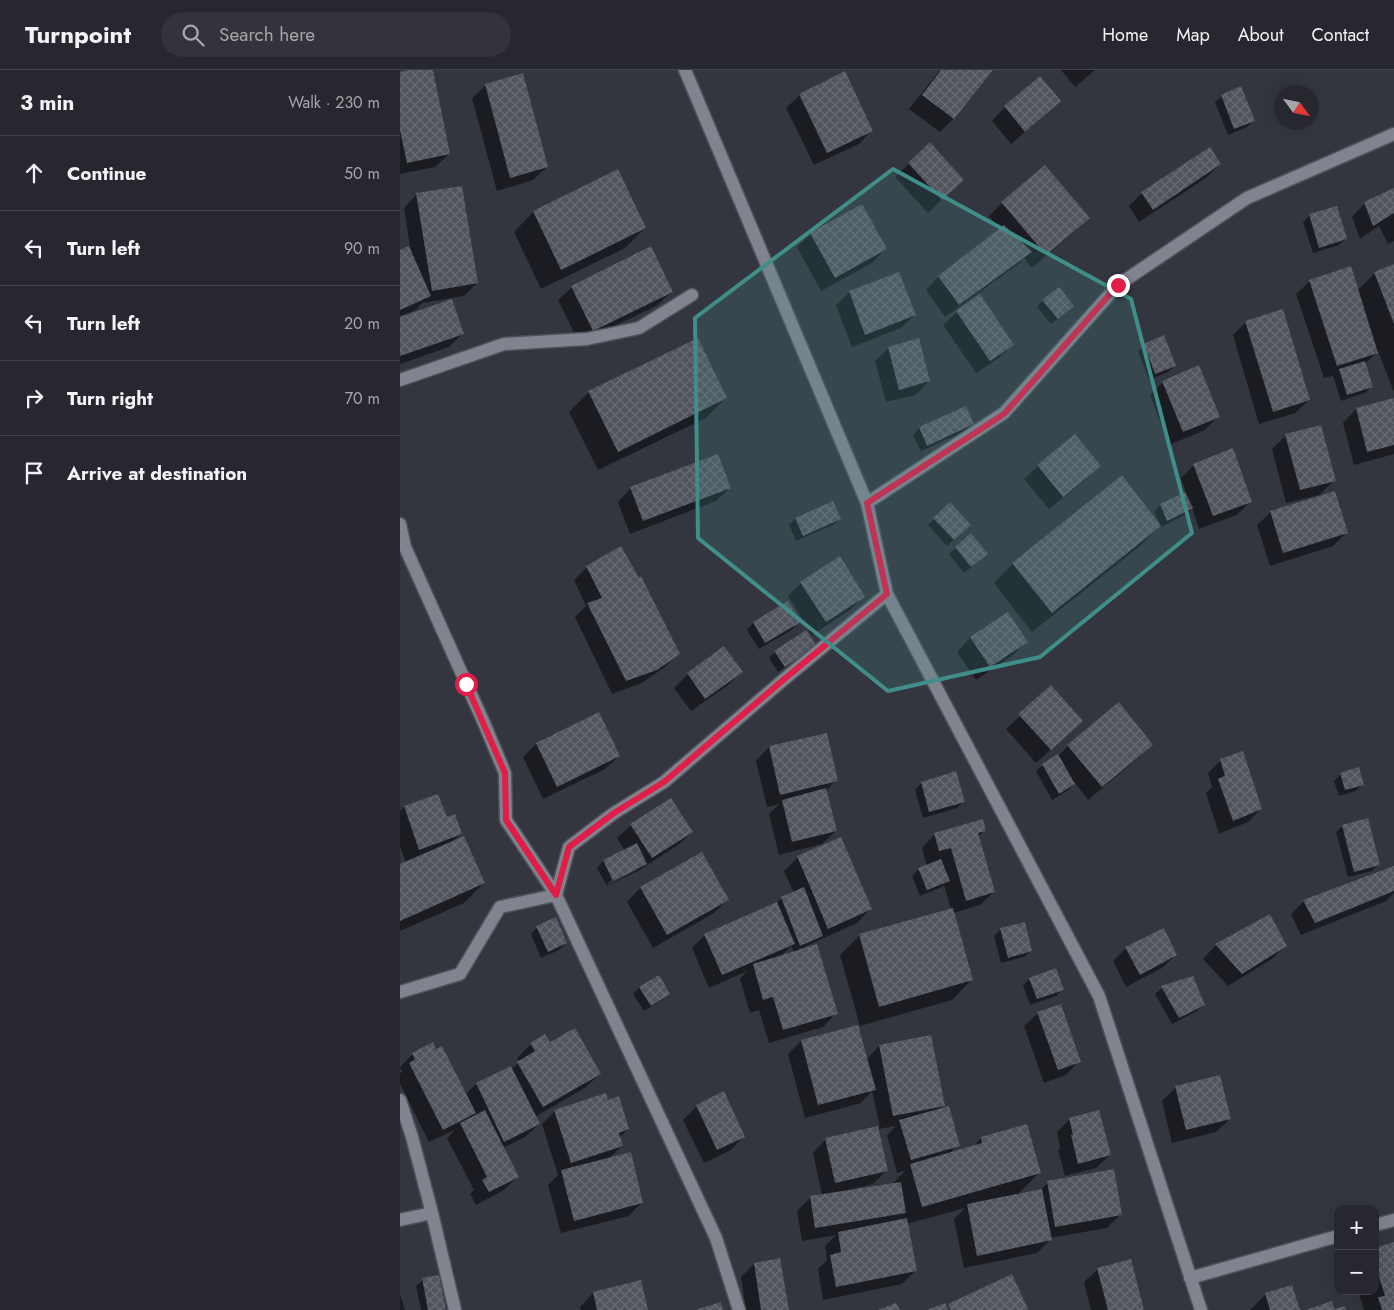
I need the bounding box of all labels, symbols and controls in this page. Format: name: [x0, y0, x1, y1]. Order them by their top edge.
search box: [161, 12, 511, 57]
text: Turnpoint: [25, 17, 131, 52]
icon: search: [179, 21, 207, 49]
text: Search here: [219, 21, 315, 48]
text: Home: [1102, 22, 1148, 48]
text: Map: [1176, 22, 1210, 48]
text: About: [1238, 22, 1283, 48]
text: Contact: [1311, 22, 1369, 48]
north arrow: [1274, 85, 1319, 130]
text: 3 min: [20, 88, 74, 118]
text: Walk · 230 m: [288, 91, 380, 114]
icon: ahead: [20, 159, 48, 187]
text: Continue: [67, 160, 146, 187]
text: 50 m: [344, 162, 380, 185]
icon: left: [20, 234, 48, 262]
text: Turn left: [67, 235, 140, 262]
text: 90 m: [344, 237, 380, 260]
route end: [1107, 274, 1130, 297]
icon: left: [20, 309, 48, 337]
text: Turn left: [67, 310, 140, 337]
text: 20 m: [344, 312, 380, 335]
icon: right: [20, 384, 48, 412]
text: Turn right: [67, 385, 153, 412]
text: 70 m: [345, 387, 380, 410]
icon: arrive: [20, 459, 48, 487]
text: Arrive at destination: [67, 460, 247, 487]
route start: [455, 673, 478, 696]
map controls: [1334, 1205, 1379, 1295]
button: +: [1334, 1205, 1379, 1250]
button: −: [1334, 1250, 1379, 1295]

